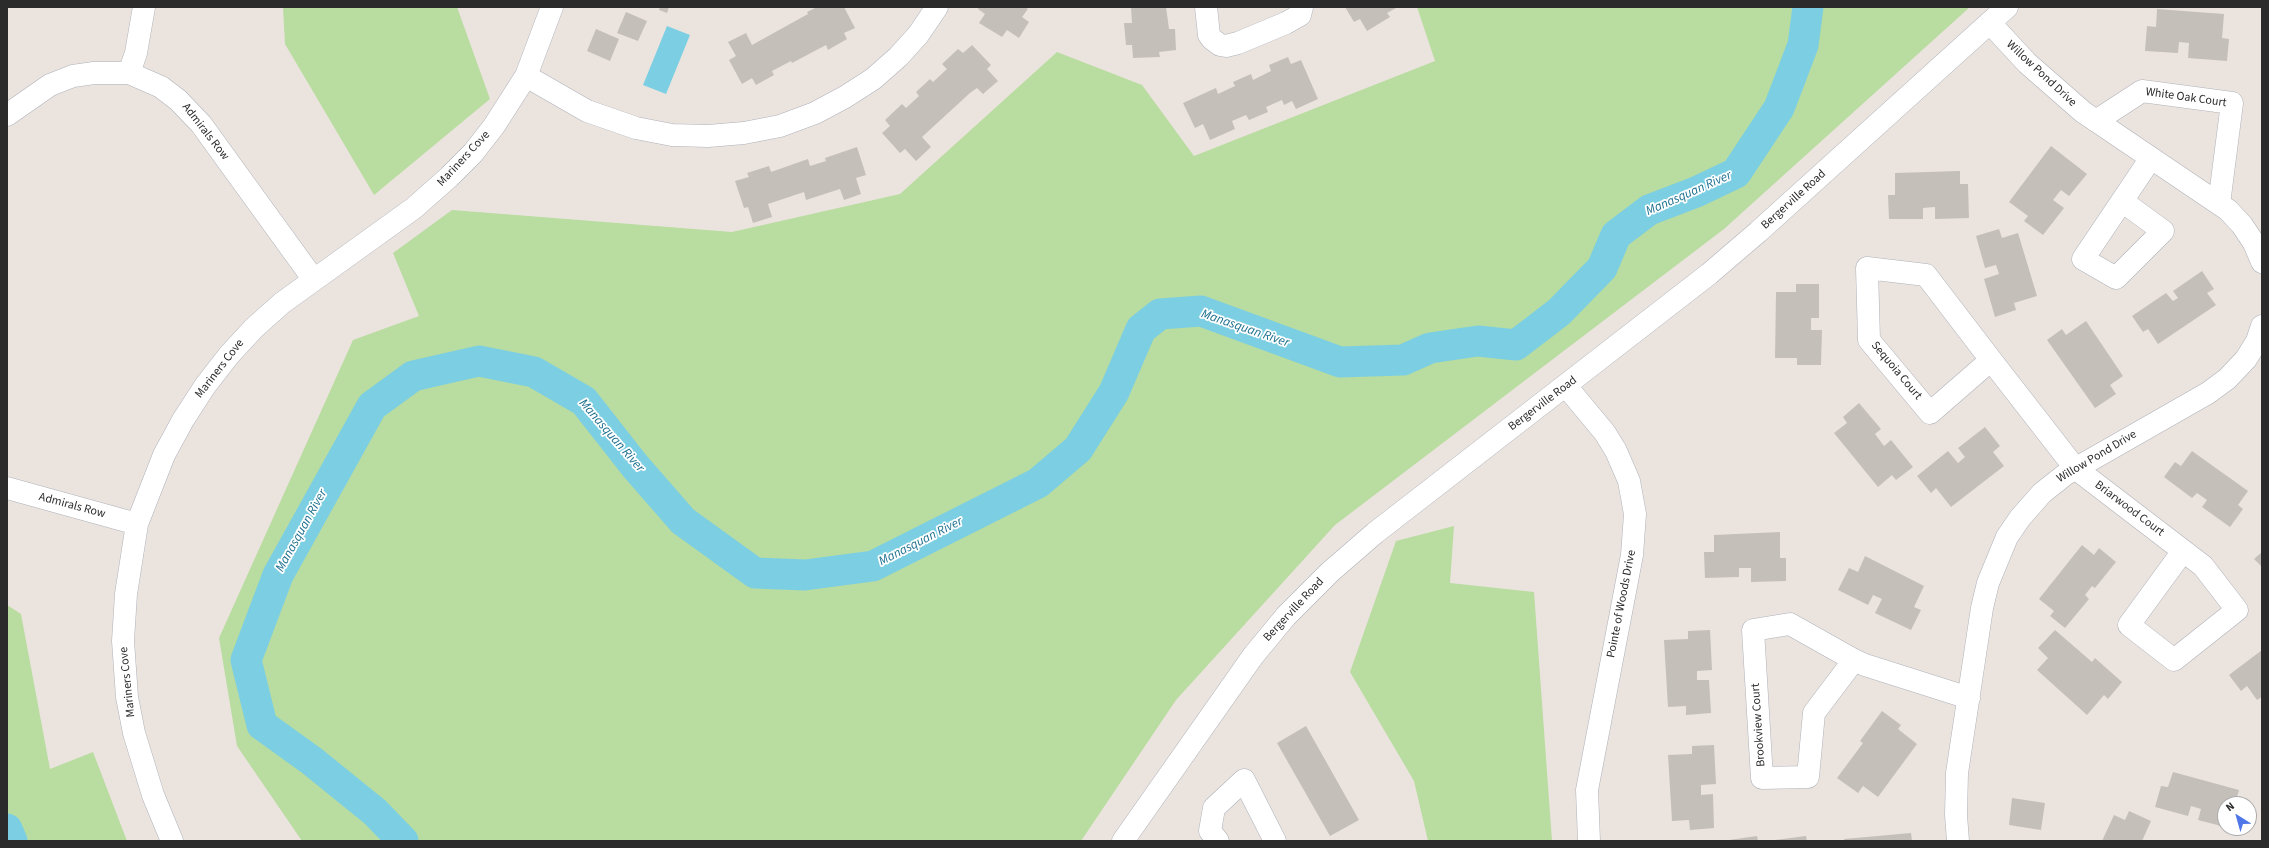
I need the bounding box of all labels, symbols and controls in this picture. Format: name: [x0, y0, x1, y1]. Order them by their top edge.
street label: Willow Pond Drive: [2003, 38, 2079, 110]
street label: White Oak Court: [2145, 85, 2227, 111]
street label: Admirals Row: [178, 101, 232, 163]
street label: Mariners Cove: [435, 128, 493, 190]
street label: Bergerville Road: [1759, 167, 1829, 233]
water label: Manasquan River: [1644, 168, 1734, 220]
water label: Manasquan River: [1199, 307, 1291, 351]
street label: Mariners Cove: [193, 337, 247, 401]
street label: Sequoia Court: [1867, 339, 1925, 403]
street label: Bergerville Road: [1506, 374, 1580, 434]
water label: Manasquan River: [575, 396, 647, 476]
street label: Willow Pond Drive: [2054, 427, 2140, 487]
street label: Briarwood Court: [2091, 478, 2167, 540]
water label: Manasquan River: [273, 487, 331, 575]
street label: Admirals Row: [37, 490, 107, 522]
water label: Manasquan River: [876, 514, 966, 570]
street label: Pointe of Woods Drive: [1604, 549, 1640, 659]
street label: Bergerville Road: [1261, 575, 1327, 645]
street label: Mariners Cove: [117, 646, 139, 718]
street label: Brookview Court: [1749, 683, 1769, 767]
north arrow: [2217, 796, 2257, 836]
text: N: [2223, 799, 2238, 815]

